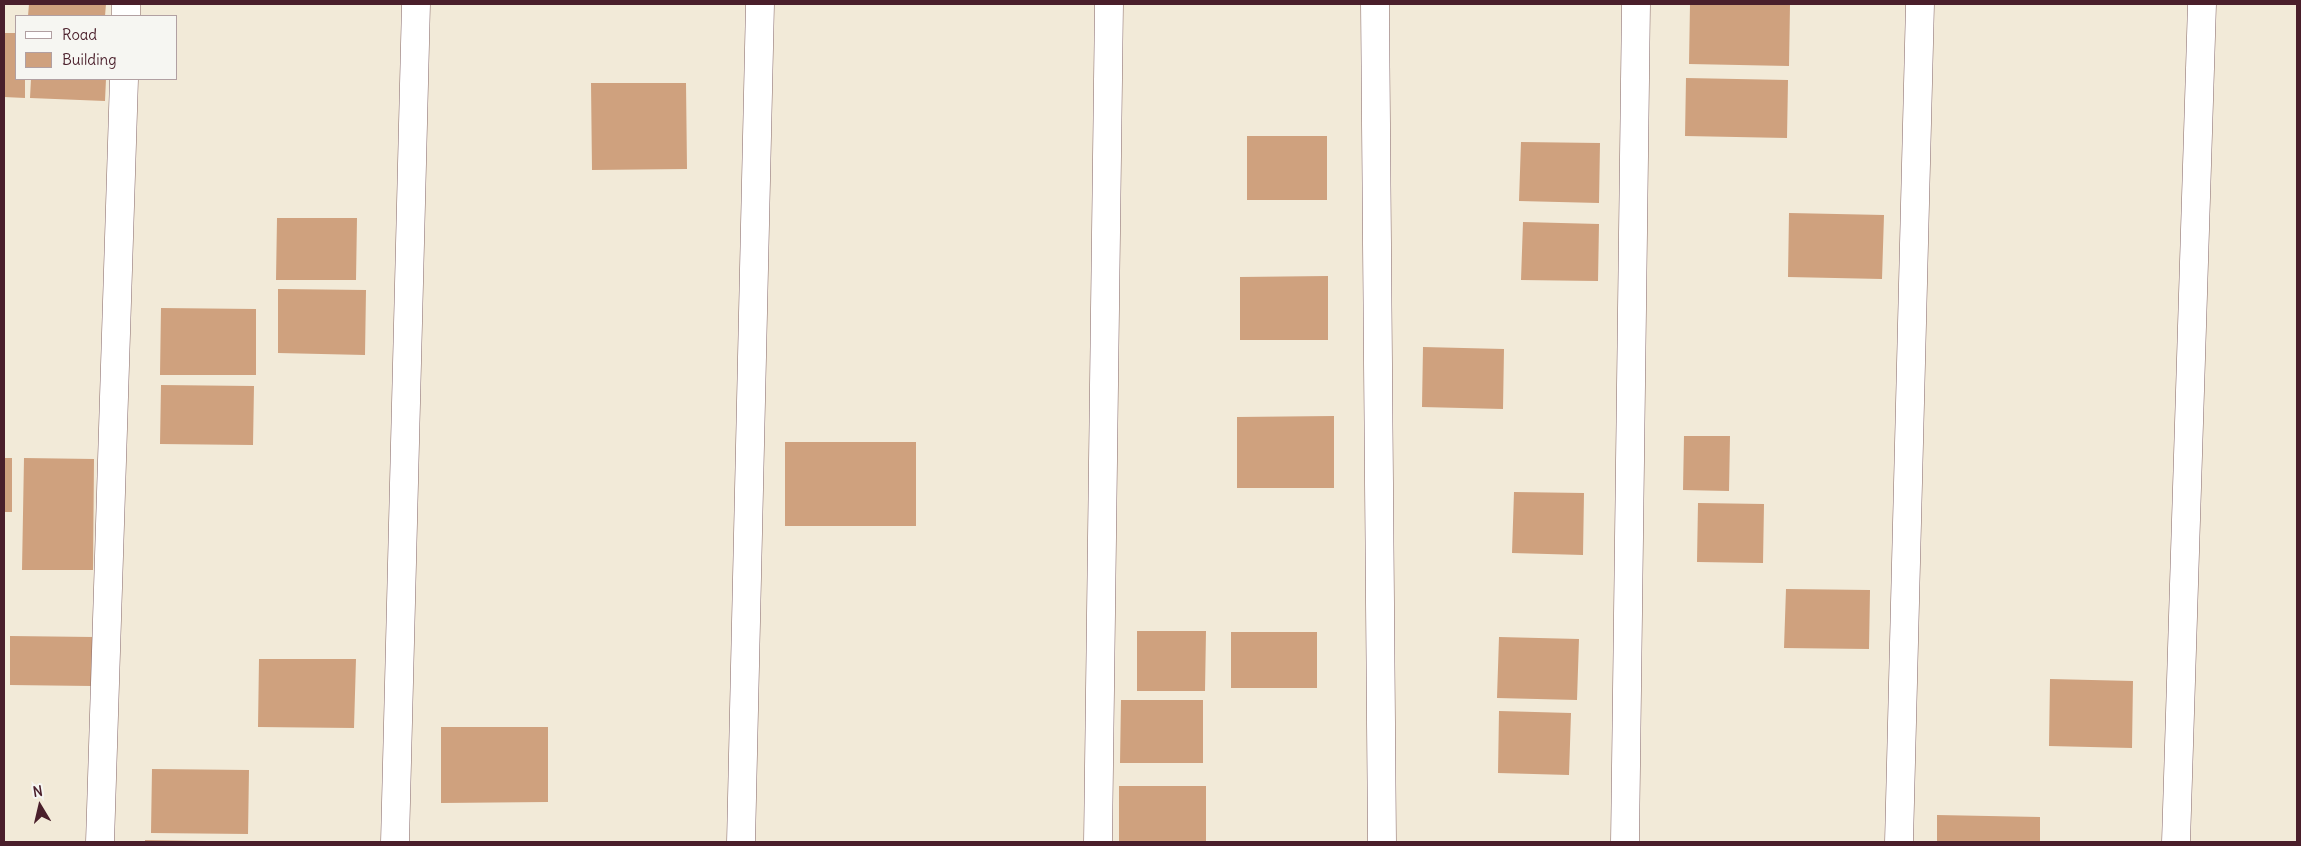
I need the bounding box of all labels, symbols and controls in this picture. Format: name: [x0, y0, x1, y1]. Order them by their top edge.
legend: [15, 15, 178, 80]
text: Road: [62, 25, 97, 44]
text: Building: [62, 50, 117, 69]
north arrow: [15, 781, 65, 831]
text: N: [31, 782, 44, 801]

